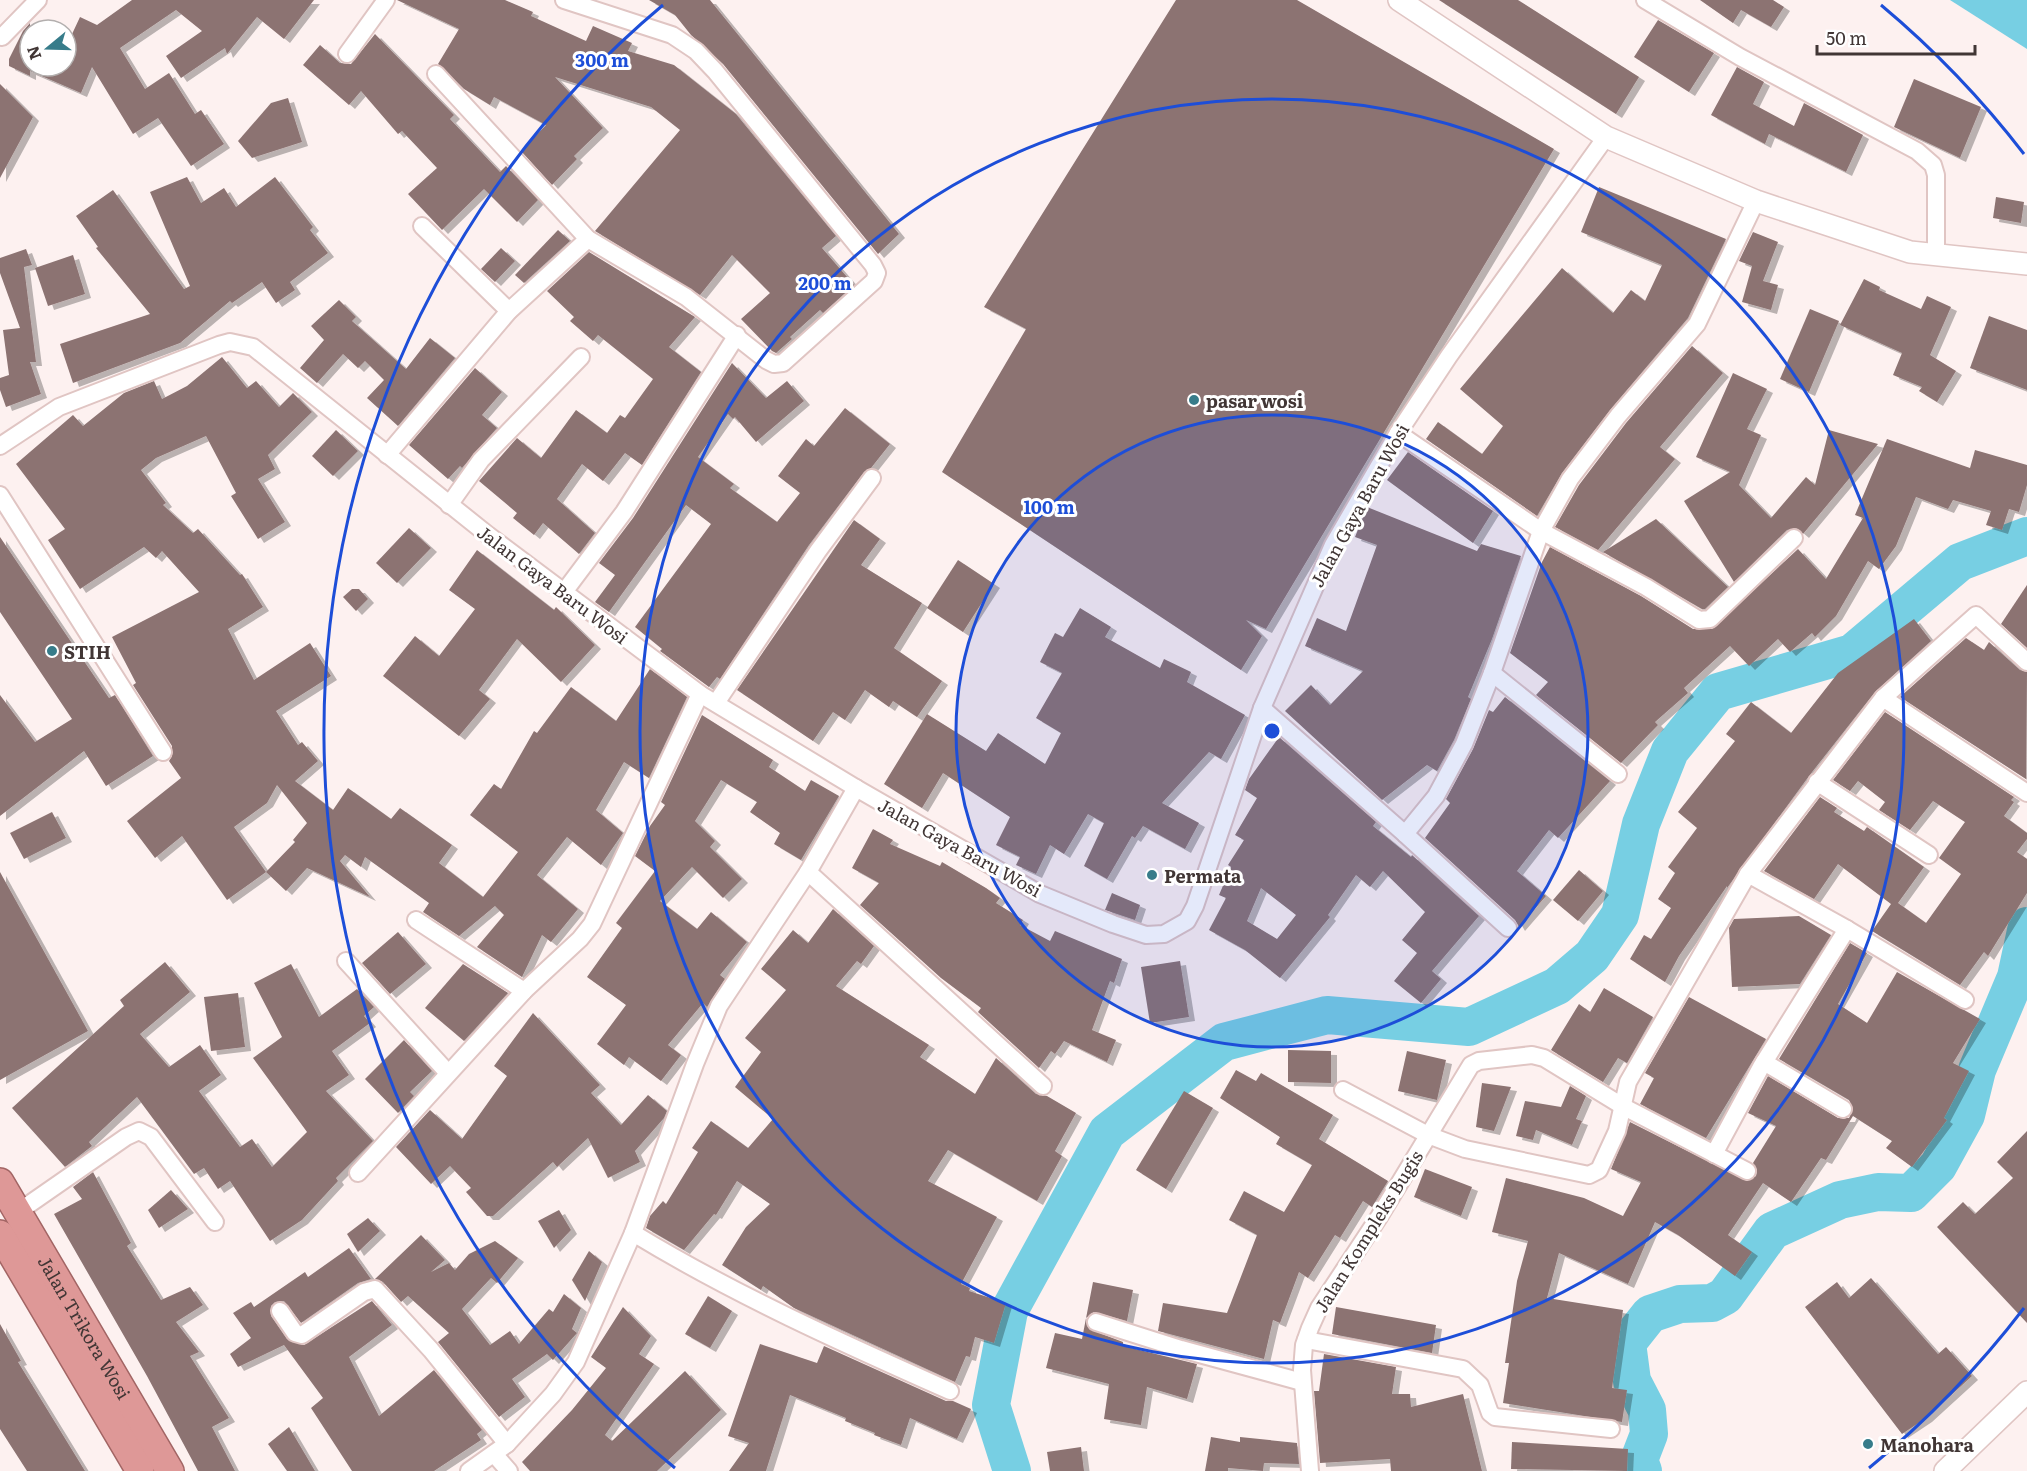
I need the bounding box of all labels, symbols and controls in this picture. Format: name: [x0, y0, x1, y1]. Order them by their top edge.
north arrow: [18, 18, 78, 78]
scale bar: [1817, 18, 1974, 56]
text: 50 m: [1826, 24, 1867, 51]
text: N: [19, 43, 46, 63]
text: 300 m: [575, 46, 629, 73]
text: 200 m: [798, 269, 852, 296]
place label: pasar wosi: [1206, 387, 1304, 414]
marker: pasar wosi: [1187, 393, 1201, 407]
street label: Jalan Gaya Baru Wosi: [1303, 418, 1415, 592]
text: 100 m: [1023, 493, 1075, 520]
street label: Jalan Gaya Baru Wosi: [472, 518, 634, 650]
place label: STIH: [64, 638, 111, 665]
marker: STIH: [45, 644, 59, 658]
centre of rings: [1262, 721, 1282, 741]
street label: Jalan Gaya Baru Wosi: [873, 791, 1047, 903]
place label: Permata: [1164, 862, 1242, 889]
marker: Permata: [1145, 868, 1159, 882]
street label: Jalan Kompleks Bugis: [1307, 1145, 1429, 1317]
street label: Jalan Trikora Wosi: [32, 1250, 138, 1404]
place label: Manohara: [1880, 1431, 1975, 1458]
marker: Manohara: [1861, 1437, 1875, 1451]

